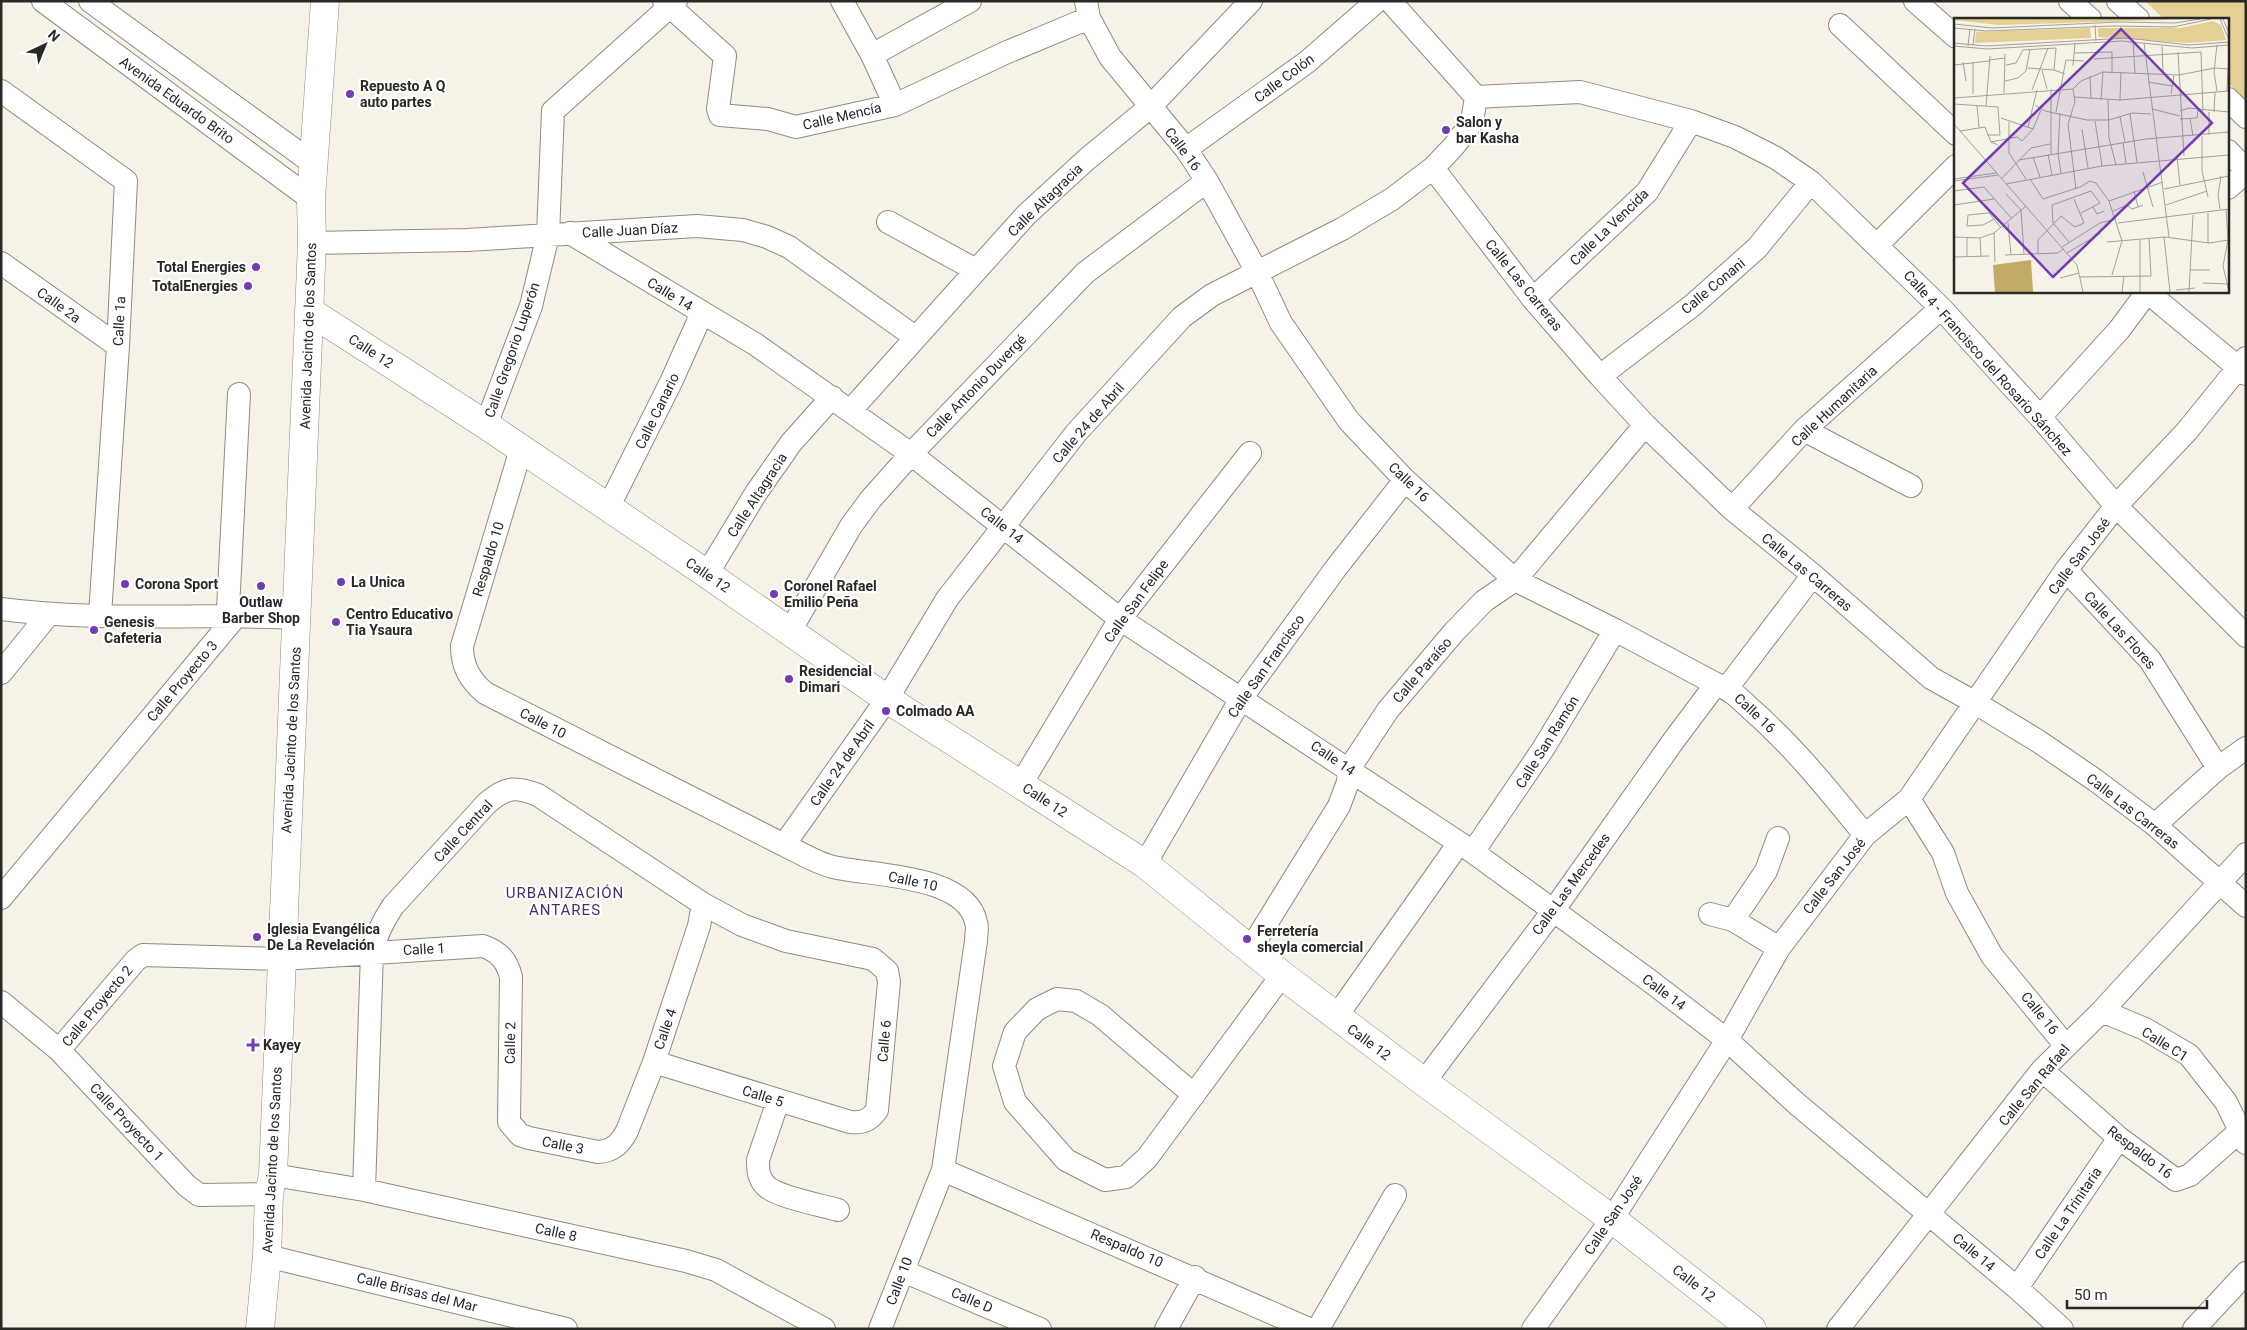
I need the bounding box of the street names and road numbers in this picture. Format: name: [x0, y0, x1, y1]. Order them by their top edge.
street label: Calle Colón: [1251, 50, 1317, 106]
street label: Avenida Eduardo Brito: [117, 53, 237, 147]
street label: Calle Mencía: [801, 99, 883, 133]
street label: Calle 16: [1162, 124, 1205, 174]
street label: Calle Altagracia: [1004, 160, 1086, 240]
street label: Calle La Vencida: [1566, 185, 1652, 269]
street label: Calle Juan Díaz: [582, 219, 678, 240]
street label: Calle Las Carreras: [1482, 236, 1566, 334]
street label: Avenida Jacinto de los Santos: [297, 242, 319, 430]
street label: Calle Conani: [1678, 255, 1748, 317]
street label: Calle 4 - Francisco del Rosario Sánchez: [1901, 267, 2075, 459]
street label: Calle 14: [644, 274, 696, 314]
street label: Calle Gregorio Luperón: [481, 280, 543, 420]
street label: Calle 2a: [34, 284, 84, 326]
street label: Calle 1a: [110, 296, 128, 346]
street label: Calle 12: [346, 331, 397, 371]
street label: Calle Antonio Duvergé: [923, 331, 1029, 441]
street label: Calle Humanitaria: [1788, 362, 1880, 450]
street label: Calle Canario: [632, 370, 682, 452]
street label: Calle 24 de Abril: [1049, 380, 1127, 466]
street label: Calle Altagracia: [724, 450, 790, 540]
street label: Calle 16: [1385, 459, 1433, 505]
street label: Calle 14: [977, 503, 1027, 547]
street label: Calle San José: [2045, 514, 2113, 598]
street label: Respaldo 10: [469, 520, 507, 598]
street label: Calle Las Carreras: [1759, 530, 1855, 614]
street label: Calle 12: [683, 554, 733, 596]
street label: Calle San Felipe: [1101, 556, 1171, 646]
street label: Calle Las Flores: [2081, 588, 2159, 672]
street label: Calle San Francisco: [1224, 611, 1308, 721]
street label: Calle Paraíso: [1389, 634, 1455, 706]
street label: Calle Proyecto 3: [143, 637, 221, 725]
street label: Avenida Jacinto de los Santos: [278, 646, 304, 834]
street label: Calle 16: [1731, 690, 1779, 736]
street label: Calle San Ramón: [1512, 693, 1582, 791]
street label: Calle 10: [517, 704, 569, 742]
street label: Calle 24 de Abril: [806, 717, 878, 809]
street label: Calle 14: [1308, 737, 1358, 779]
street label: Calle Las Carreras: [2084, 770, 2182, 852]
street label: Calle 12: [1020, 780, 1071, 820]
street label: Calle Central: [430, 797, 496, 865]
street label: Calle Las Mercedes: [1529, 830, 1613, 938]
street label: Calle San José: [1799, 835, 1869, 917]
street label: Calle 10: [887, 868, 939, 894]
street label: Calle 1: [402, 940, 446, 958]
street label: Calle Proyecto 2: [58, 962, 136, 1050]
street label: Calle 14: [1639, 971, 1689, 1014]
street label: Calle 16: [2018, 988, 2062, 1038]
street label: Calle 4: [651, 1006, 679, 1052]
street label: Calle 6: [874, 1019, 894, 1063]
street label: Calle 12: [1344, 1021, 1394, 1064]
street label: Calle 2: [502, 1022, 518, 1064]
street label: Calle C1: [2139, 1024, 2191, 1064]
street label: Calle San Rafael: [1995, 1041, 2073, 1129]
street label: Avenida Jacinto de los Santos: [259, 1066, 285, 1254]
street label: Calle Proyecto 1: [87, 1080, 167, 1164]
street label: Calle 5: [740, 1082, 786, 1110]
street label: Respaldo 16: [2104, 1122, 2176, 1182]
street label: Calle 3: [541, 1133, 585, 1157]
street label: Calle La Trinitaria: [2031, 1164, 2105, 1262]
street label: Calle San José: [1581, 1172, 1645, 1258]
street label: Calle 8: [534, 1220, 578, 1244]
street label: Respaldo 10: [1088, 1226, 1166, 1271]
street label: Calle 14: [1950, 1230, 1998, 1274]
street label: Calle 10: [883, 1255, 916, 1307]
street label: Calle 12: [1669, 1261, 1719, 1305]
street label: Calle Brisas del Mar: [355, 1269, 479, 1315]
street label: Calle D: [949, 1284, 995, 1316]

